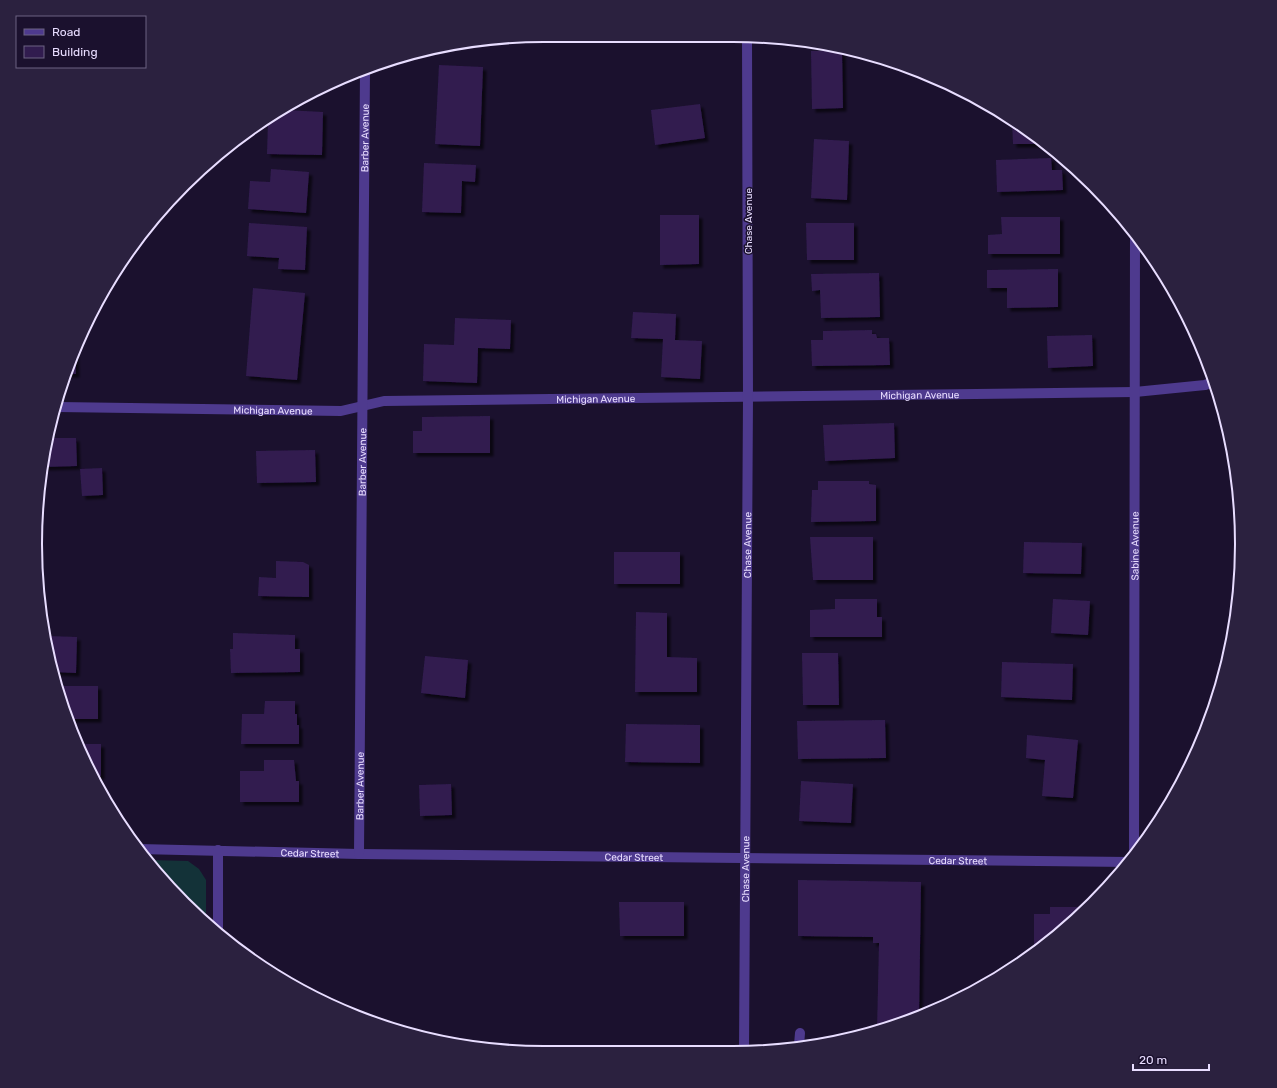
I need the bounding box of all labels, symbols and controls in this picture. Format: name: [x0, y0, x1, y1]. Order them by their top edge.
legend: [16, 16, 146, 68]
text: Road: [52, 25, 80, 39]
text: Building: [52, 45, 98, 59]
street label: Barber Avenue: [359, 103, 372, 172]
street label: Chase Avenue: [743, 188, 755, 254]
street label: Michigan Avenue: [880, 389, 960, 402]
street label: Michigan Avenue: [556, 393, 636, 406]
street label: Michigan Avenue: [233, 404, 313, 418]
street label: Barber Avenue: [357, 427, 369, 496]
street label: Chase Avenue: [742, 511, 754, 578]
street label: Sabine Avenue: [1129, 511, 1142, 581]
street label: Barber Avenue: [354, 751, 367, 820]
street label: Chase Avenue: [740, 835, 752, 902]
street label: Cedar Street: [280, 847, 340, 861]
street label: Cedar Street: [604, 852, 663, 864]
street label: Cedar Street: [928, 855, 987, 868]
scale bar: [1133, 1046, 1209, 1072]
text: 20 m: [1139, 1053, 1167, 1067]

